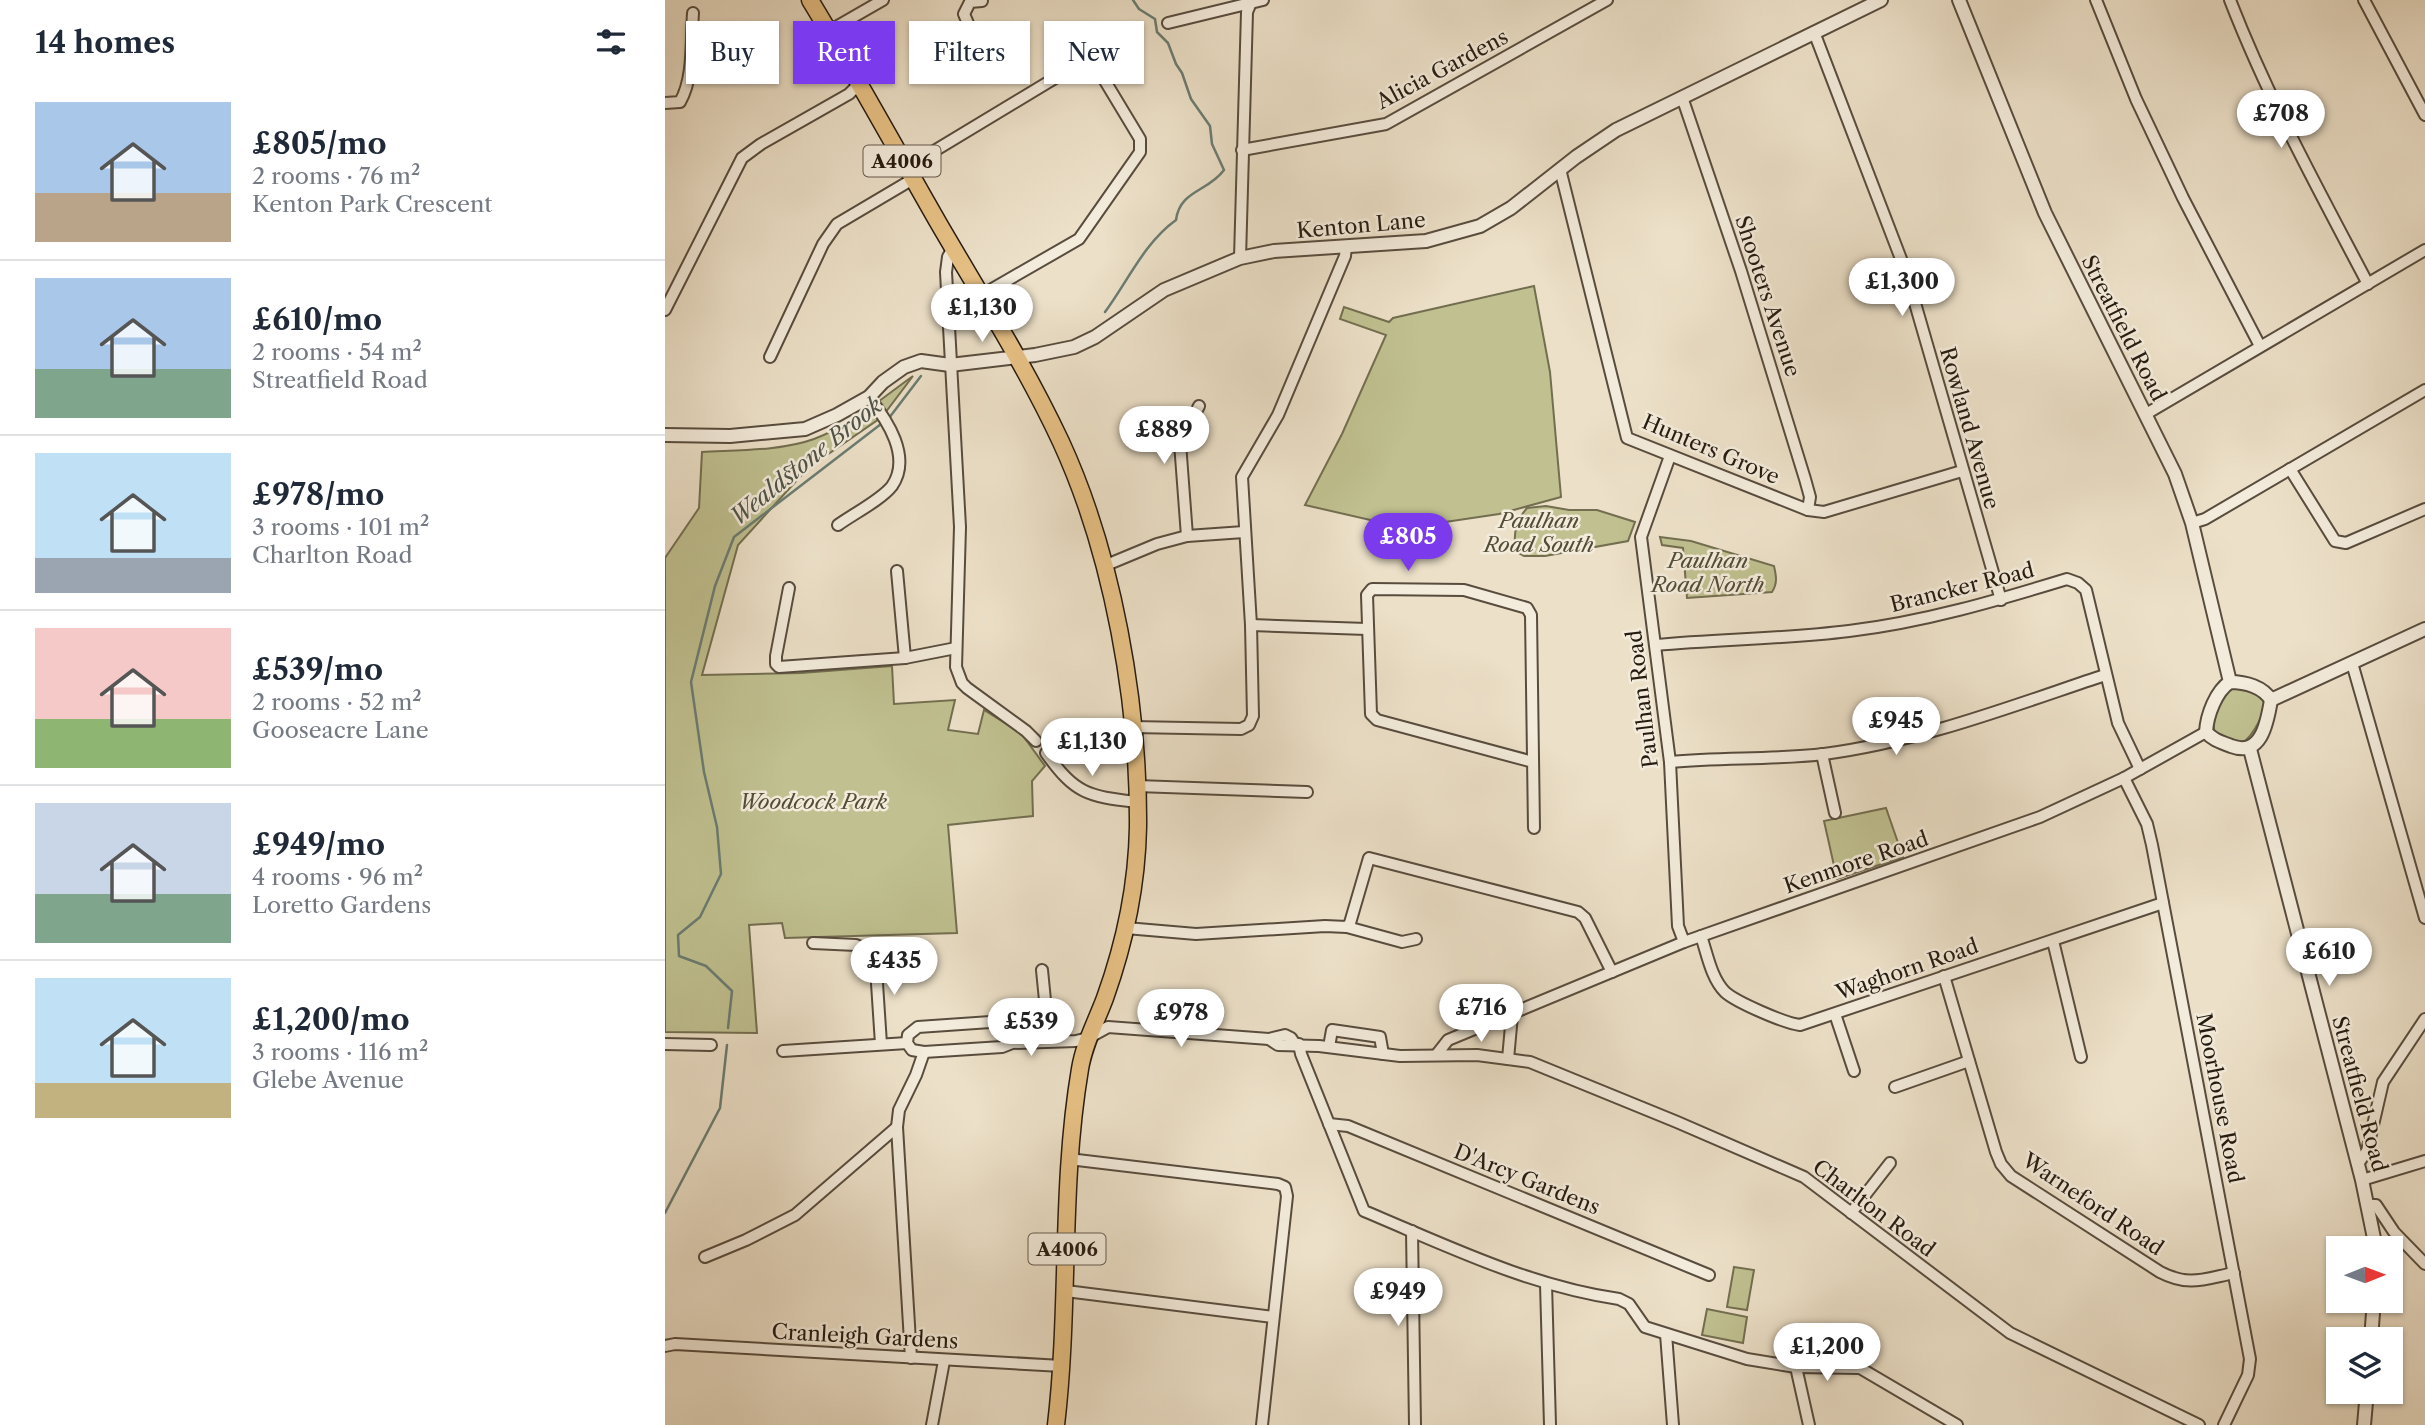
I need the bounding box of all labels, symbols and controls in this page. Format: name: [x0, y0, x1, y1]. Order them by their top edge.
chip: Buy: [686, 21, 779, 84]
chip: Rent: [793, 21, 895, 84]
chip: Filters: [909, 21, 1030, 84]
chip: New: [1044, 21, 1144, 84]
icon: filters: [592, 23, 630, 61]
text: 14 homes: [35, 24, 175, 61]
street label: Alicia Gardens: [1371, 24, 1512, 115]
pin: £708: [2240, 90, 2322, 150]
text: £708: [2253, 99, 2309, 127]
text: £805/mo: [252, 125, 387, 162]
icon: home: [91, 130, 175, 214]
road number: A4006: [863, 146, 941, 176]
text: 2 rooms · 76 m²: [252, 162, 420, 190]
text: Kenton Park Crescent: [252, 190, 492, 218]
street label: Kenton Lane: [1295, 207, 1427, 243]
street label: Shooters Avenue: [1730, 212, 1806, 380]
street label: Streatfield Road: [2076, 251, 2172, 405]
pin: £1,300: [1845, 258, 1959, 318]
text: £1,300: [1865, 267, 1939, 295]
pin: £1,130: [925, 284, 1039, 344]
text: £1,130: [947, 293, 1017, 321]
text: £610/mo: [252, 301, 382, 338]
icon: home: [91, 306, 175, 390]
text: 2 rooms · 54 m²: [252, 338, 422, 366]
street label: Rowland Avenue: [1935, 344, 2005, 512]
text: Streatfield Road: [252, 366, 428, 394]
water label: Wealdstone Brook: [724, 391, 888, 531]
pin: £889: [1123, 406, 1205, 466]
street label: Hunters Grove: [1639, 409, 1783, 489]
text: £889: [1135, 415, 1193, 443]
text: £978/mo: [252, 476, 384, 513]
icon: home: [91, 481, 175, 565]
park label: Paulhan Road South: [1482, 508, 1594, 557]
text: 3 rooms · 101 m²: [252, 513, 429, 541]
pin: £805: [1367, 514, 1449, 573]
text: £805: [1380, 522, 1436, 550]
text: Charlton Road: [252, 541, 412, 569]
park label: Paulhan Road North: [1650, 548, 1765, 597]
street label: Brancker Road: [1887, 557, 2037, 617]
street label: Paulhan Road: [1621, 628, 1663, 769]
text: £539/mo: [252, 651, 383, 688]
icon: home: [91, 656, 175, 740]
text: 2 rooms · 52 m²: [252, 688, 422, 716]
pin: £945: [1855, 698, 1937, 757]
text: £945: [1868, 706, 1924, 734]
text: Gooseacre Lane: [252, 716, 429, 744]
pin: £1,130: [1035, 718, 1149, 778]
text: £1,130: [1057, 727, 1127, 755]
park label: Woodcock Park: [739, 789, 887, 814]
text: £949/mo: [252, 826, 385, 863]
street label: Kenmore Road: [1781, 826, 1932, 898]
icon: home: [91, 831, 175, 915]
text: 4 rooms · 96 m²: [252, 863, 423, 891]
text: Loretto Gardens: [252, 891, 431, 919]
pin: £610: [2288, 928, 2370, 988]
street label: Waghorn Road: [1832, 933, 1982, 1005]
pin: £435: [853, 937, 935, 997]
text: £610: [2302, 937, 2356, 965]
text: £435: [867, 946, 921, 974]
pin: £716: [1440, 984, 1522, 1044]
pin: £978: [1140, 990, 1222, 1049]
text: £716: [1455, 993, 1507, 1021]
pin: £539: [990, 998, 1072, 1058]
text: £978: [1153, 998, 1209, 1026]
text: £1,200/mo: [252, 1001, 410, 1038]
icon: home: [91, 1006, 175, 1090]
text: £539: [1004, 1007, 1058, 1035]
street label: Moorhouse Road: [2191, 1011, 2249, 1185]
street label: Streatfield Road: [2327, 1013, 2393, 1175]
text: 3 rooms · 116 m²: [252, 1038, 428, 1066]
text: Glebe Avenue: [252, 1066, 404, 1094]
street label: D'Arcy Gardens: [1450, 1138, 1604, 1220]
street label: Warneford Road: [2017, 1147, 2169, 1261]
street label: Charlton Road: [1808, 1154, 1940, 1262]
road number: A4006: [1029, 1233, 1105, 1264]
north arrow: [2326, 1236, 2403, 1312]
map controls: [2326, 1236, 2403, 1404]
pin: £949: [1357, 1268, 1439, 1328]
text: £949: [1370, 1277, 1426, 1305]
street label: Cranleigh Gardens: [771, 1319, 959, 1353]
pin: £1,200: [1770, 1324, 1884, 1383]
button: layers: [2326, 1327, 2403, 1404]
text: £1,200: [1789, 1332, 1865, 1360]

